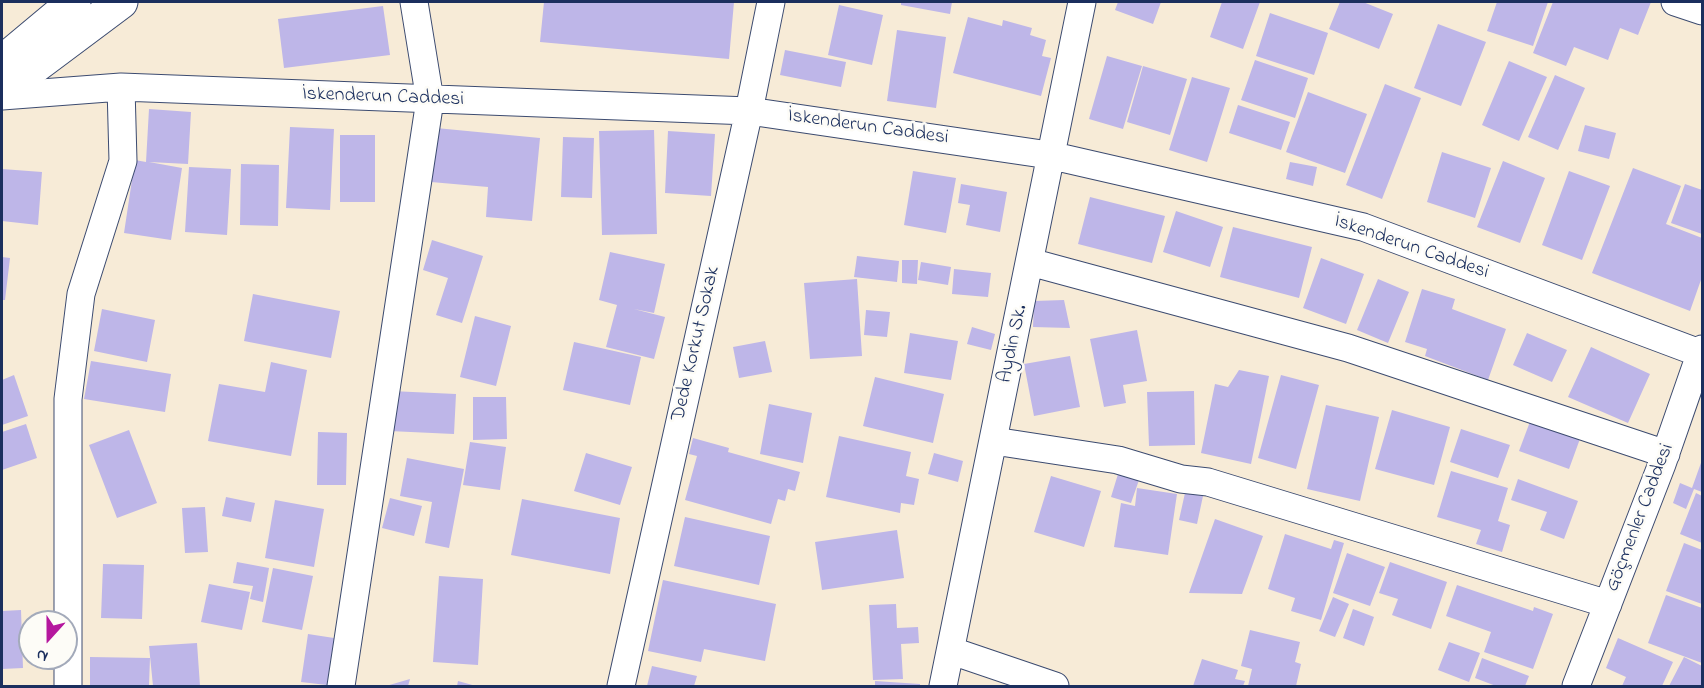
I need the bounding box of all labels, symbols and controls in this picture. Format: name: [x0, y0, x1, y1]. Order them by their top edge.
street label: İskenderun Caddesi: [302, 83, 464, 113]
street label: İskenderun Caddesi: [786, 105, 950, 151]
street label: İskenderun Caddesi: [1330, 210, 1492, 286]
street label: Dede Korkut Sokak: [668, 264, 726, 424]
street label: Aydin Sk.: [994, 303, 1034, 385]
street label: Göçmenler Caddesi: [1602, 441, 1680, 595]
north arrow: [18, 610, 78, 670]
text: N: [33, 642, 52, 668]

